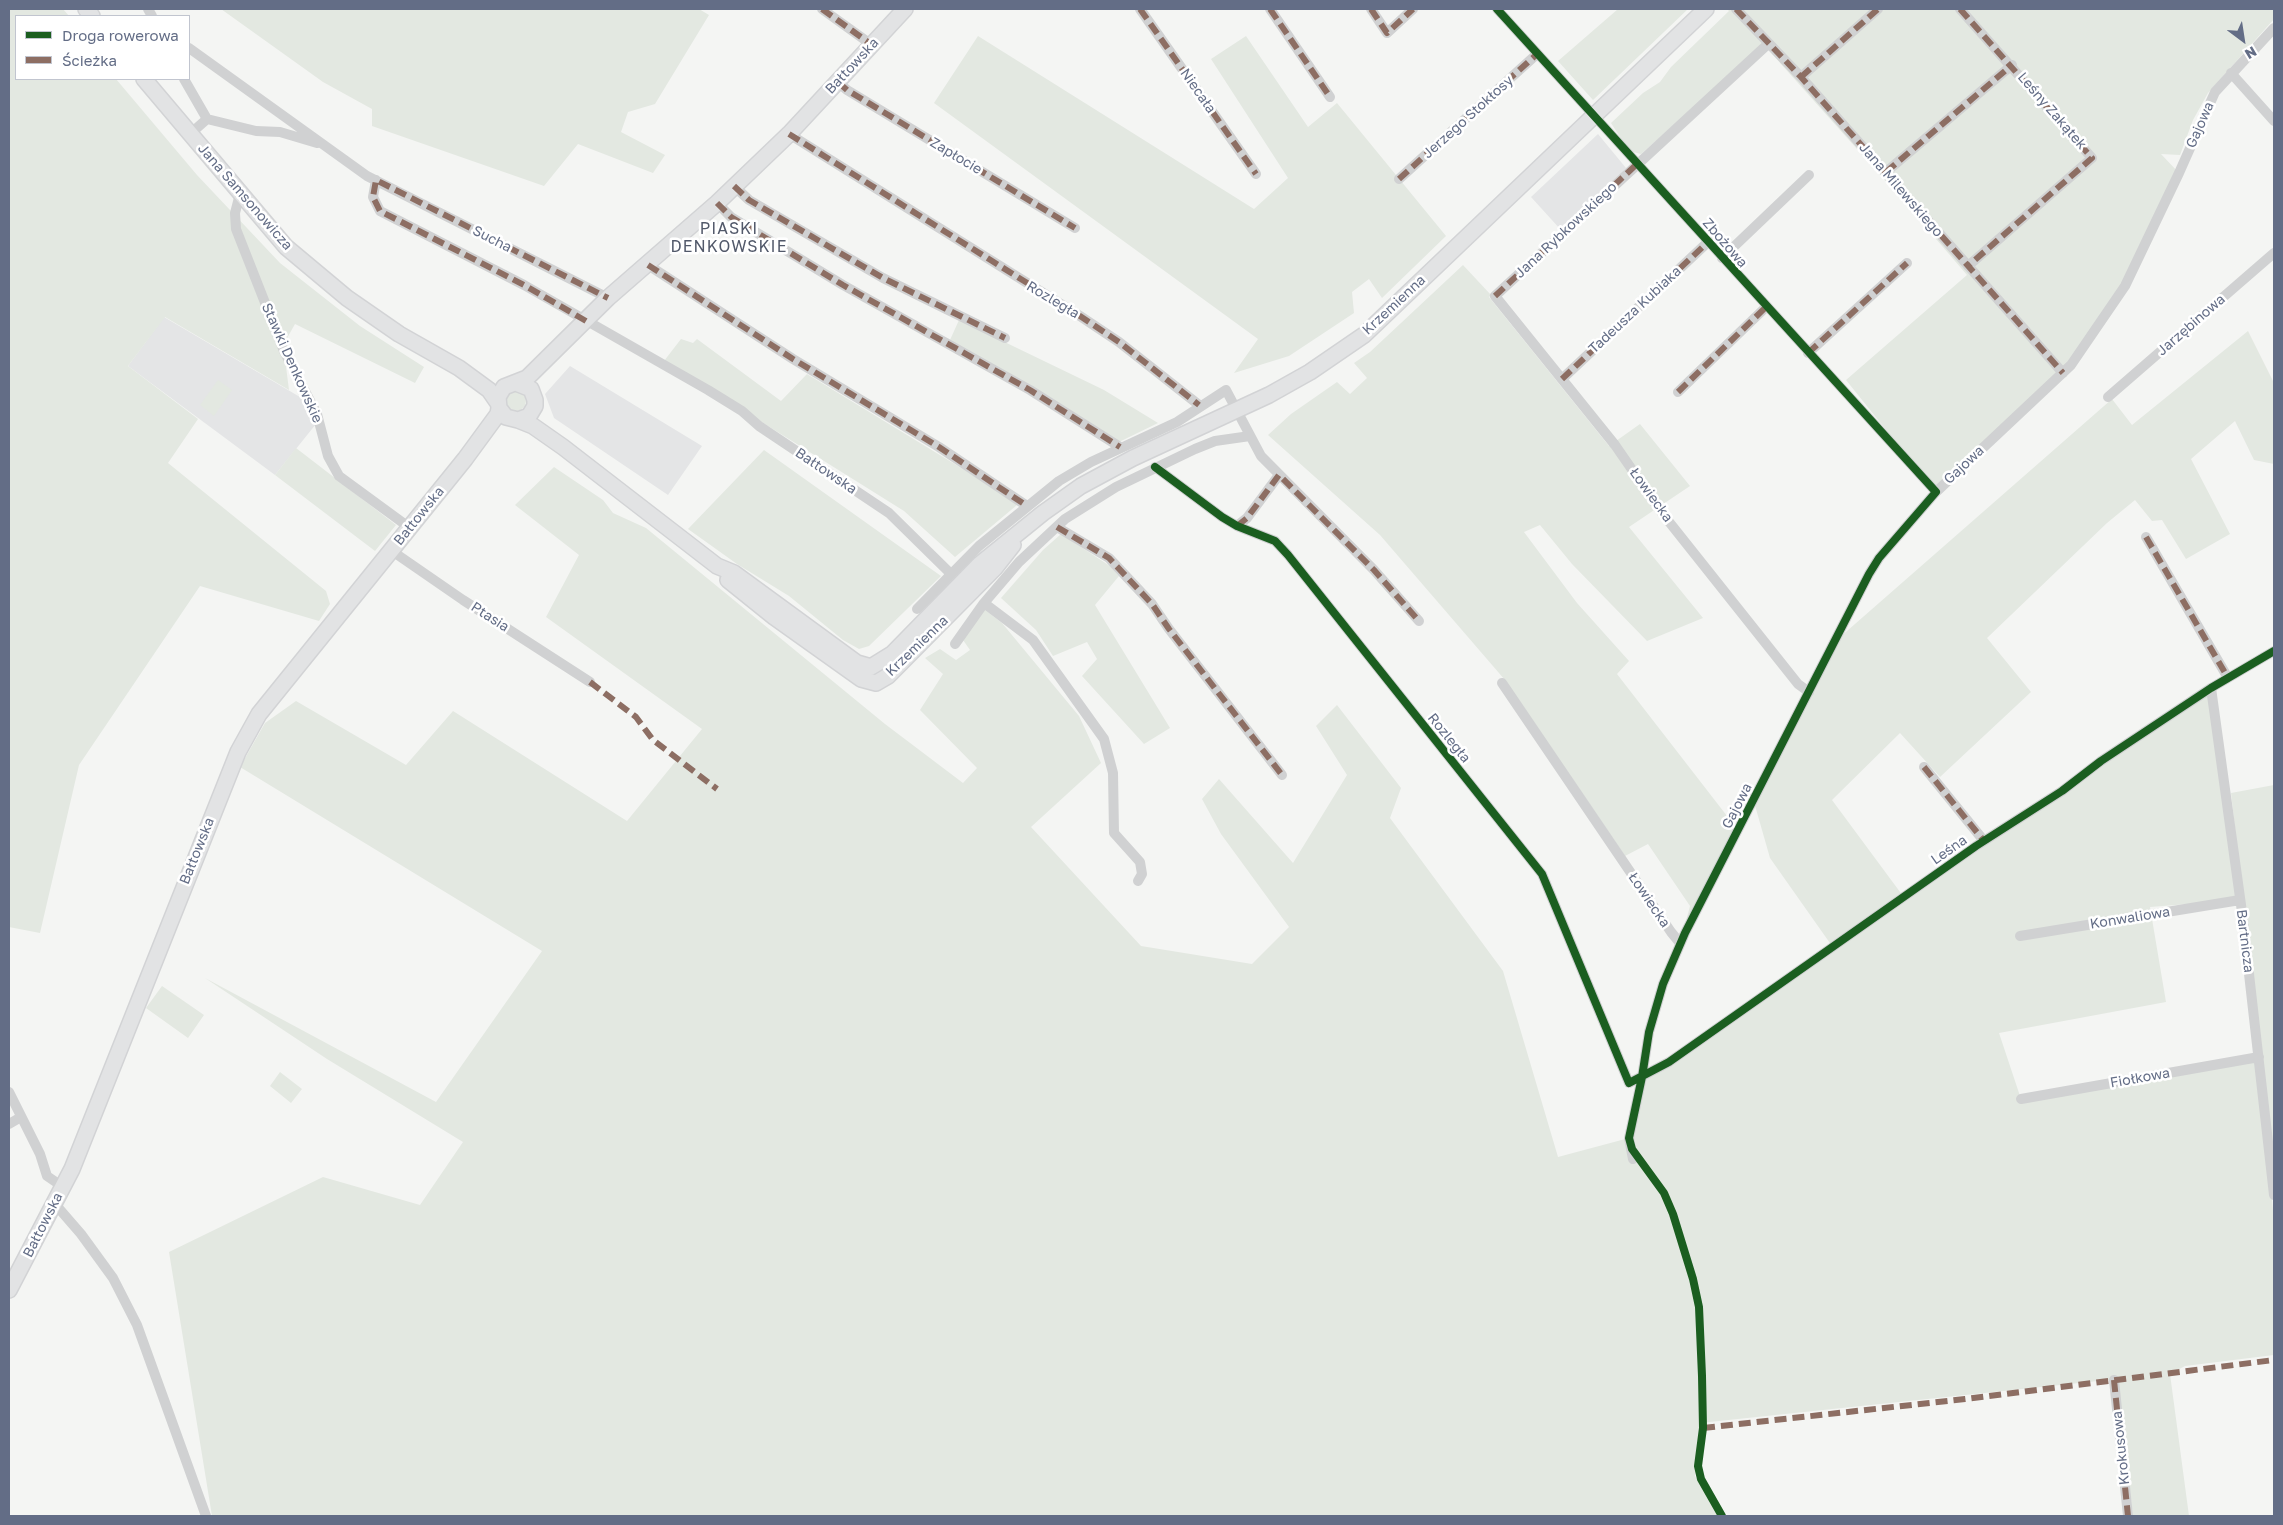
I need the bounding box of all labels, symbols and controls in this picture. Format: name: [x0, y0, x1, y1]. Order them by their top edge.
legend: [15, 15, 190, 80]
north arrow: [2218, 15, 2268, 65]
text: Droga rowerowa: [62, 26, 179, 44]
street label: Bałtowska: [822, 34, 882, 98]
text: N: [2242, 43, 2260, 63]
text: Ścieżka: [62, 51, 117, 69]
street label: Niecała: [1177, 65, 1219, 117]
street label: Leśny Zakątek: [2014, 69, 2090, 153]
street label: Jerzego Stokłosy: [1419, 72, 1517, 162]
street label: Gajowa: [2182, 99, 2218, 151]
street label: Zapłocie: [927, 134, 985, 178]
street label: Jana Milewskiego: [1856, 139, 1946, 241]
street label: Jana Samsonowicza: [194, 140, 296, 254]
street label: Jana Rybkowskiego: [1512, 178, 1620, 282]
street label: Zbożowa: [1699, 215, 1751, 271]
district label: PIASKI DENKOWSKIE: [669, 219, 789, 257]
street label: Sucha: [470, 222, 514, 256]
street label: Tadeusza Kubiaka: [1585, 263, 1685, 357]
street label: Krzemienna: [1359, 272, 1429, 338]
street label: Rozległa: [1024, 278, 1082, 322]
street label: Jarzębinowa: [2154, 291, 2228, 359]
street label: Stawki Denkowskie: [258, 300, 326, 426]
street label: Gajowa: [1940, 442, 1988, 488]
street label: Bałtowska: [792, 444, 860, 498]
street label: Łowiecka: [1626, 465, 1676, 525]
street label: Bałtowska: [390, 483, 448, 549]
street label: Ptasia: [468, 599, 512, 635]
street label: Krzemienna: [882, 612, 952, 680]
street label: Rozległa: [1424, 710, 1474, 766]
street label: Gajowa: [1718, 780, 1756, 832]
street label: Bałtowska: [176, 815, 218, 887]
street label: Leśna: [1928, 832, 1970, 868]
street label: Łowiecka: [1624, 869, 1674, 931]
street label: Konwaliowa: [2089, 903, 2171, 933]
street label: Bartnicza: [2233, 908, 2257, 974]
street label: Fiołkowa: [2109, 1064, 2171, 1092]
street label: Bałtowska: [20, 1190, 66, 1260]
street label: Krokusowa: [2109, 1410, 2133, 1486]

